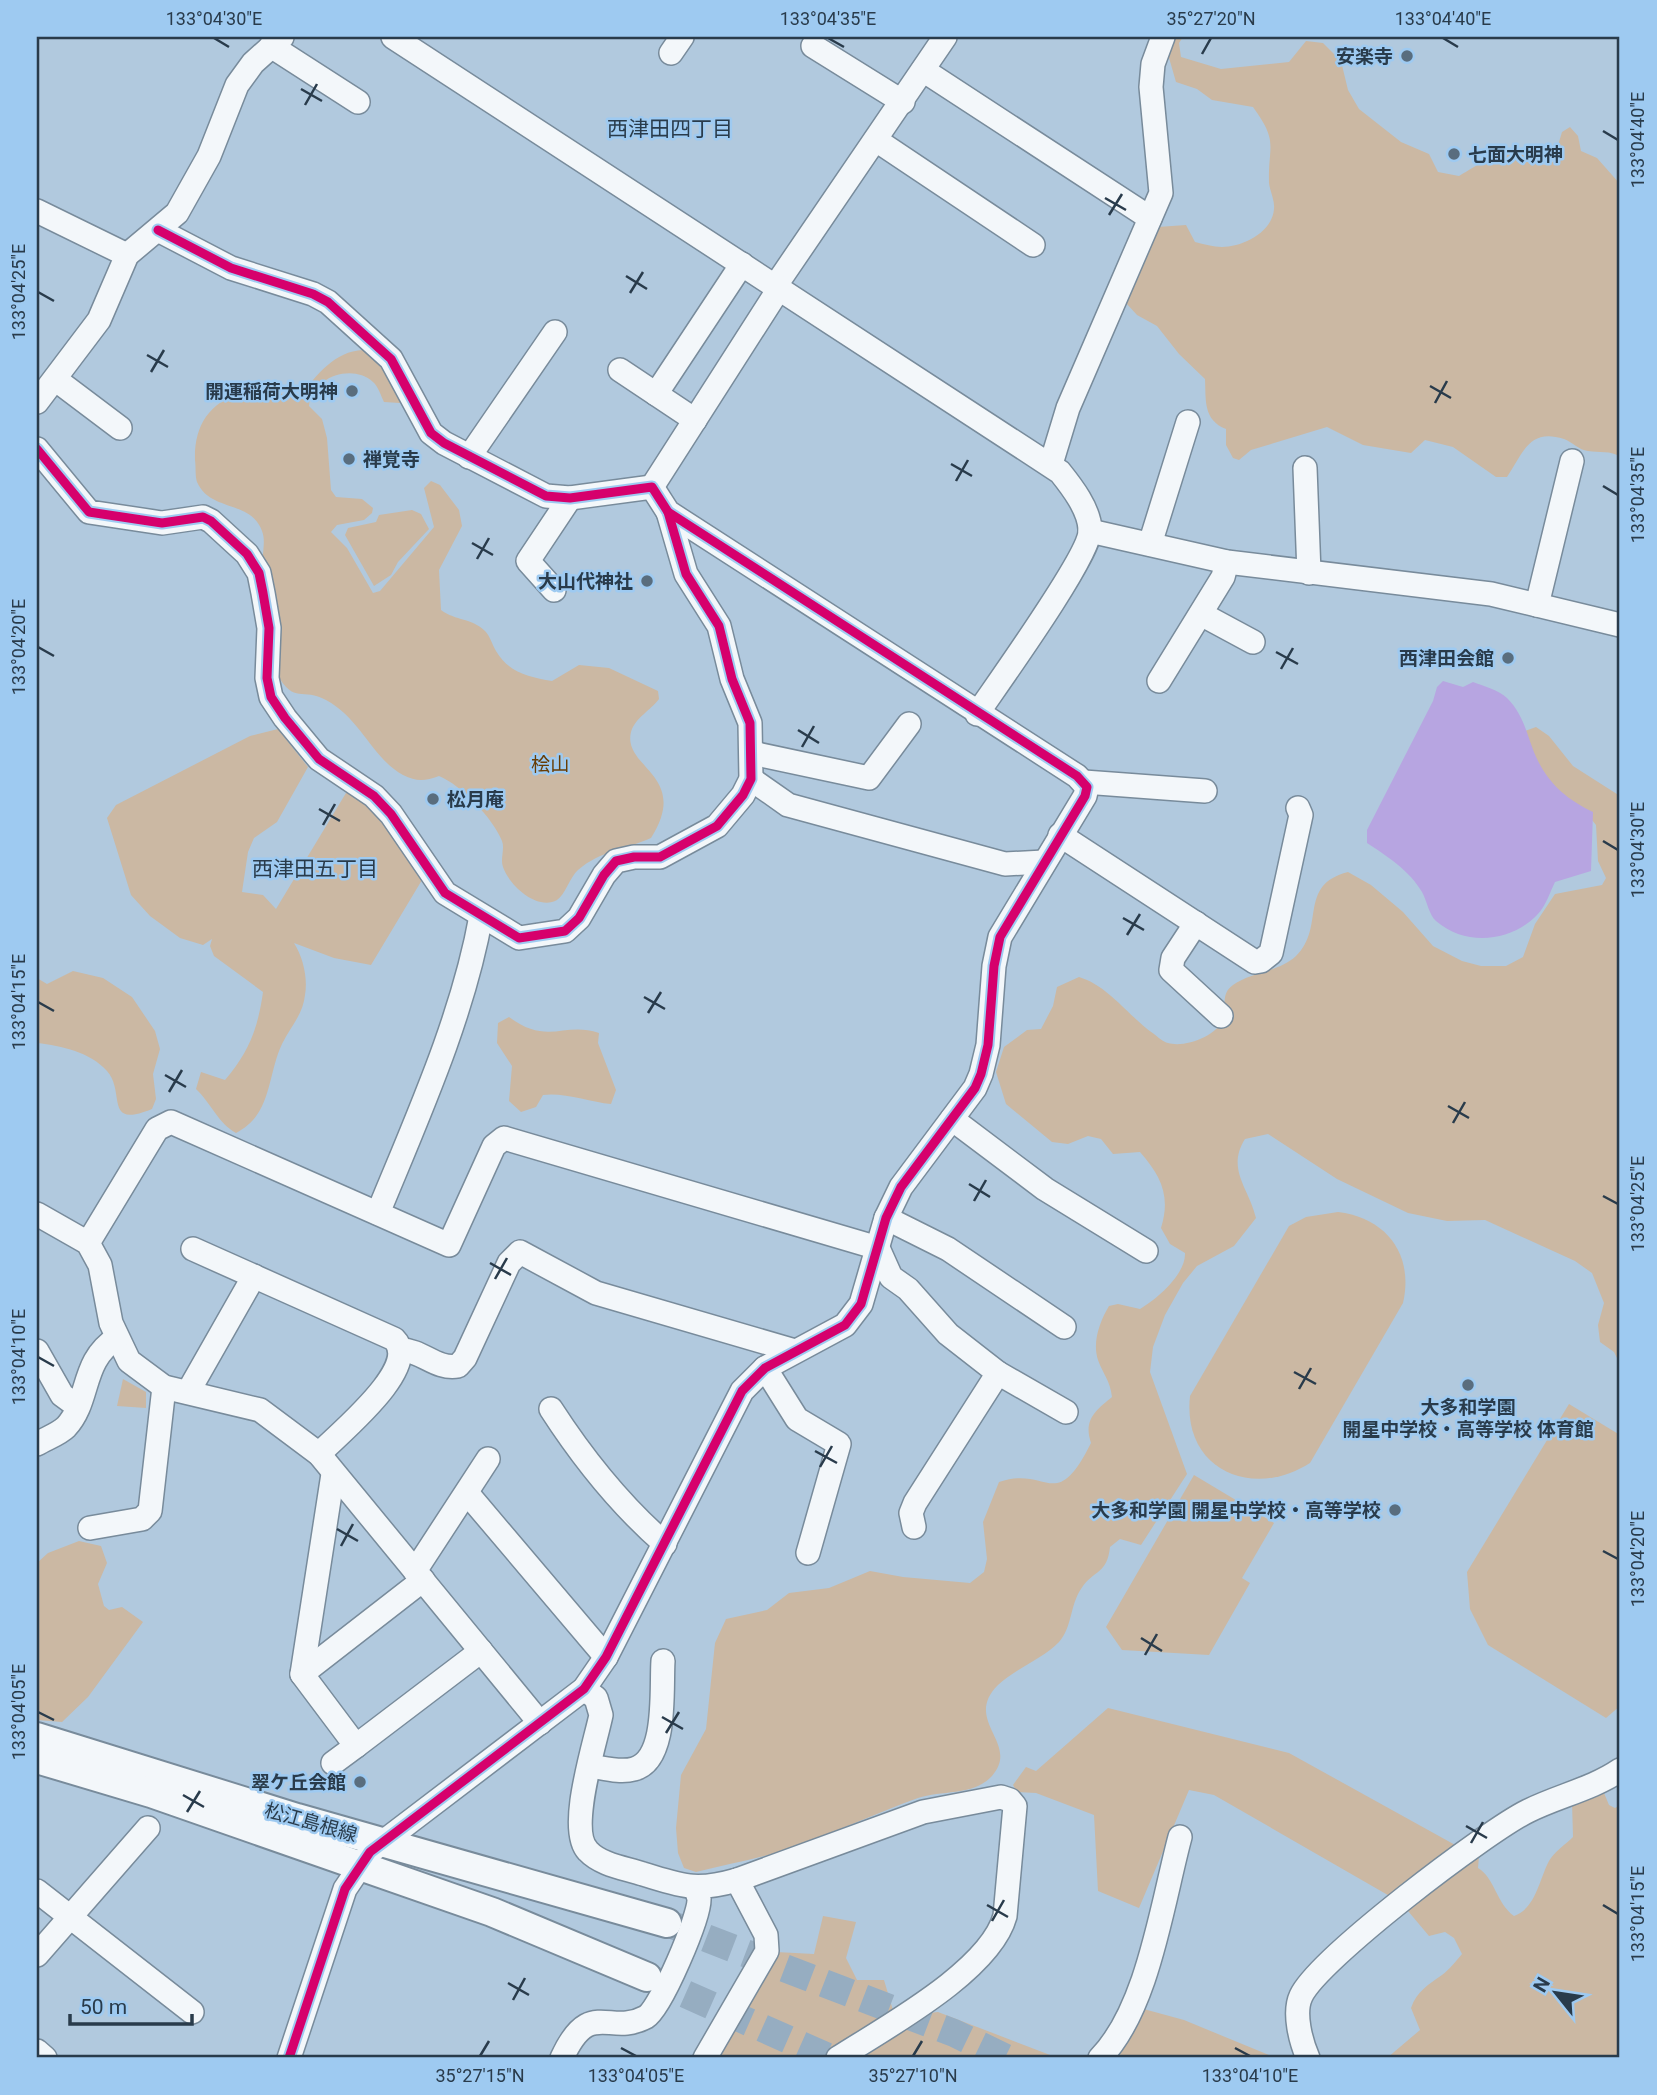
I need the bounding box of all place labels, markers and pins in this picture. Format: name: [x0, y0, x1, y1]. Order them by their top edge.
place label: 安楽寺: [1336, 45, 1393, 68]
marker: 安楽寺: [1399, 48, 1415, 64]
place label: 七面大明神: [1468, 143, 1563, 166]
marker: 七面大明神: [1446, 146, 1462, 162]
place label: 開運稲荷大明神: [205, 380, 338, 403]
marker: 開運稲荷大明神: [344, 383, 360, 399]
place label: 禅覚寺: [363, 448, 420, 471]
marker: 禅覚寺: [341, 451, 357, 467]
place label: 大山代神社: [538, 570, 633, 593]
marker: 大山代神社: [639, 573, 655, 589]
place label: 西津田会館: [1399, 647, 1494, 670]
marker: 西津田会館: [1500, 650, 1516, 666]
place label: 松月庵: [447, 788, 504, 811]
marker: 松月庵: [425, 791, 441, 807]
marker: 大多和学園 開星中学校・高等学校 体育館: [1460, 1377, 1476, 1393]
place label: 大多和学園 開星中学校・高等学校 体育館: [1342, 1396, 1594, 1441]
place label: 大多和学園 開星中学校・高等学校: [1091, 1499, 1381, 1522]
marker: 大多和学園 開星中学校・高等学校: [1387, 1502, 1403, 1518]
place label: 翠ケ丘会館: [251, 1771, 346, 1794]
marker: 翠ケ丘会館: [352, 1774, 368, 1790]

